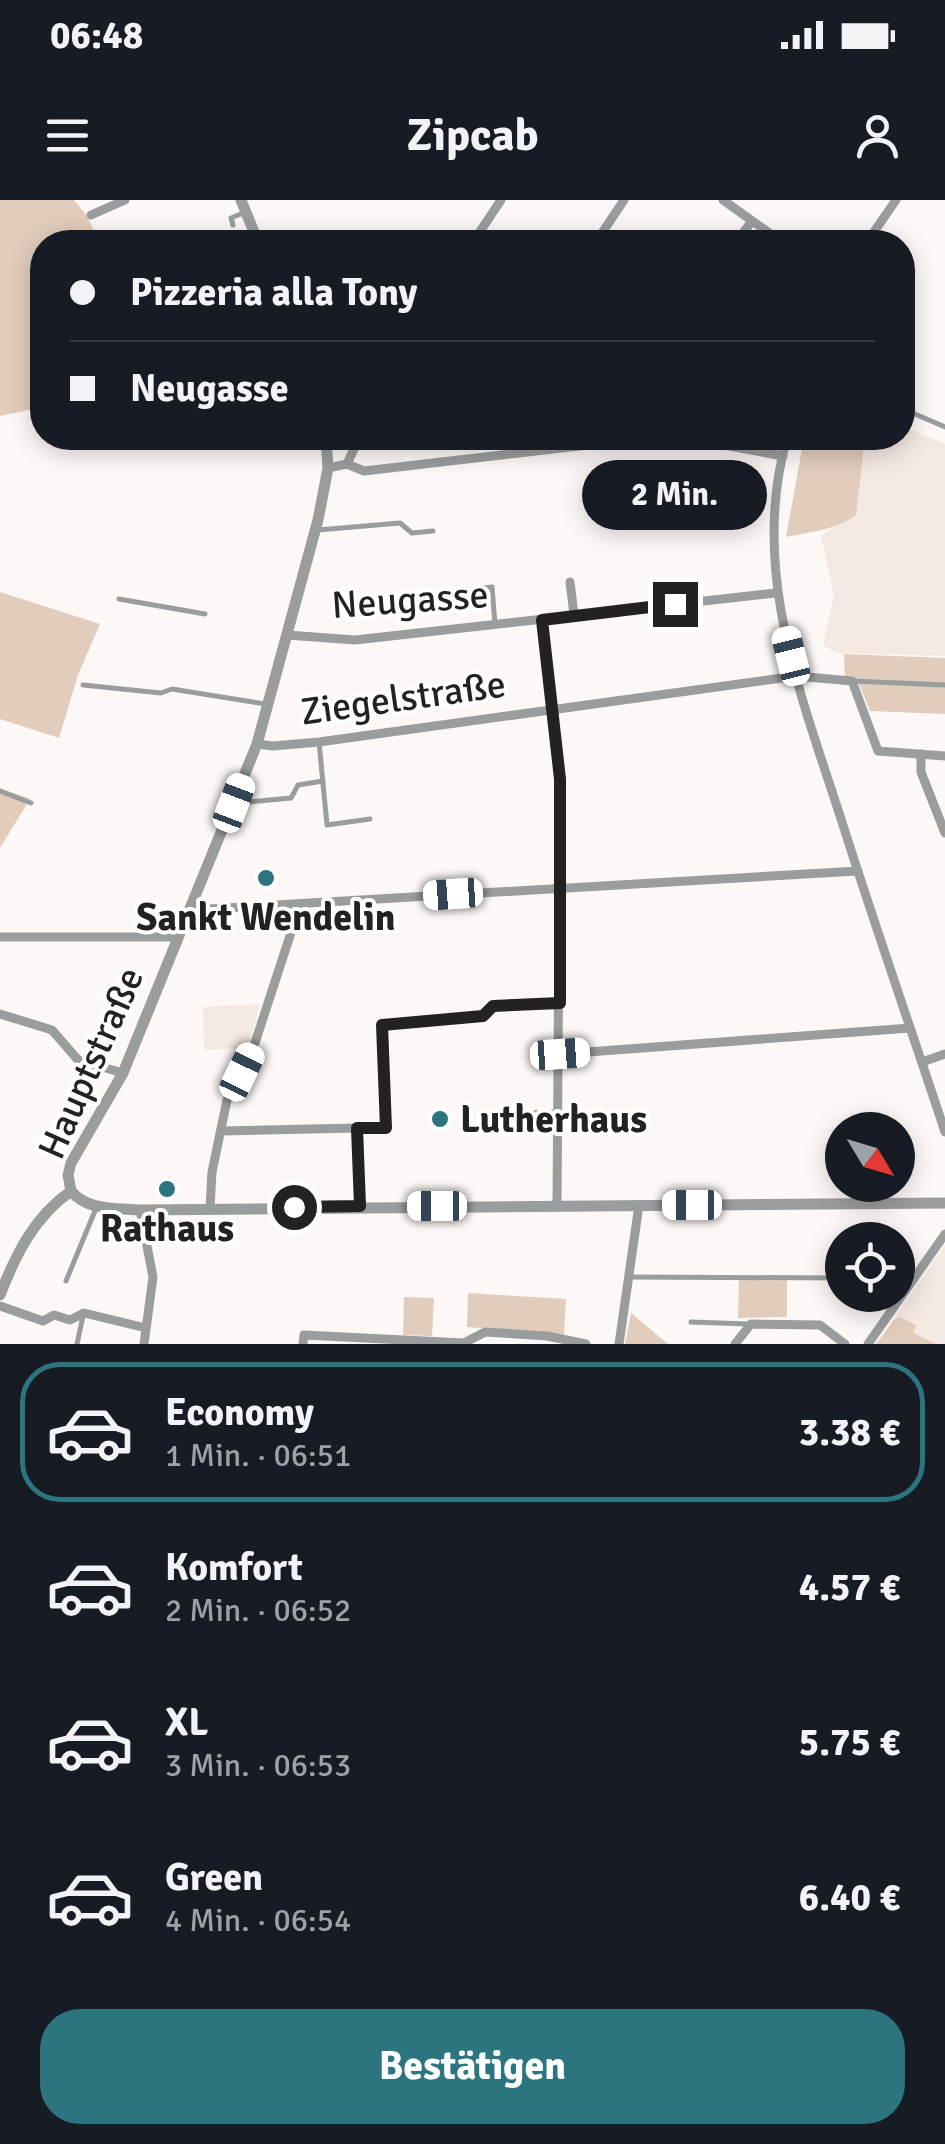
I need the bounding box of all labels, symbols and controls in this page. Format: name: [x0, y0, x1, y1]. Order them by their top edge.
text: 06:48: [50, 12, 143, 59]
icon: menu: [40, 108, 95, 163]
text: Zipcab: [406, 108, 539, 163]
icon: person: [850, 108, 905, 163]
text: Pizzeria alla Tony: [130, 269, 417, 316]
text: Neugasse: [130, 365, 289, 412]
callout: 2 Min.: [582, 459, 768, 529]
text: 2 Min.: [631, 475, 718, 514]
street label: Neugasse: [330, 571, 490, 629]
route end: [653, 582, 698, 627]
car: [769, 623, 813, 689]
street label: Ziegelstraße: [297, 660, 509, 736]
car: [209, 770, 259, 836]
marker: Sankt Wendelin: [255, 867, 277, 889]
car: [422, 877, 484, 911]
place label: Sankt Wendelin: [136, 894, 396, 941]
street label: Hauptstraße: [28, 960, 154, 1166]
car: [529, 1037, 591, 1071]
car: [215, 1038, 269, 1106]
place label: Lutherhaus: [460, 1096, 647, 1143]
marker: Lutherhaus: [429, 1108, 451, 1130]
north arrow: [825, 1112, 915, 1202]
map controls: [825, 1112, 915, 1312]
marker: Rathaus: [156, 1178, 178, 1200]
route start: [272, 1185, 317, 1230]
car: [662, 1190, 722, 1220]
car: [407, 1191, 467, 1221]
place label: Rathaus: [100, 1205, 234, 1252]
button: locate: [825, 1222, 915, 1312]
icon: car: [45, 1387, 135, 1477]
text: Economy: [165, 1389, 314, 1436]
text: 3.38 €: [799, 1409, 900, 1456]
text: 1 Min. · 06:51: [165, 1436, 351, 1475]
icon: car: [45, 1542, 135, 1632]
text: Komfort: [165, 1544, 303, 1591]
text: 4.57 €: [799, 1564, 900, 1611]
text: 2 Min. · 06:52: [165, 1591, 351, 1630]
icon: car: [45, 1697, 135, 1787]
text: XL: [165, 1699, 208, 1746]
text: 5.75 €: [799, 1719, 900, 1766]
text: 3 Min. · 06:53: [165, 1746, 351, 1785]
icon: car: [45, 1852, 135, 1942]
text: Green: [165, 1854, 263, 1901]
text: 6.40 €: [799, 1874, 900, 1921]
text: 4 Min. · 06:54: [165, 1901, 351, 1940]
button: Bestätigen: [40, 2009, 905, 2124]

